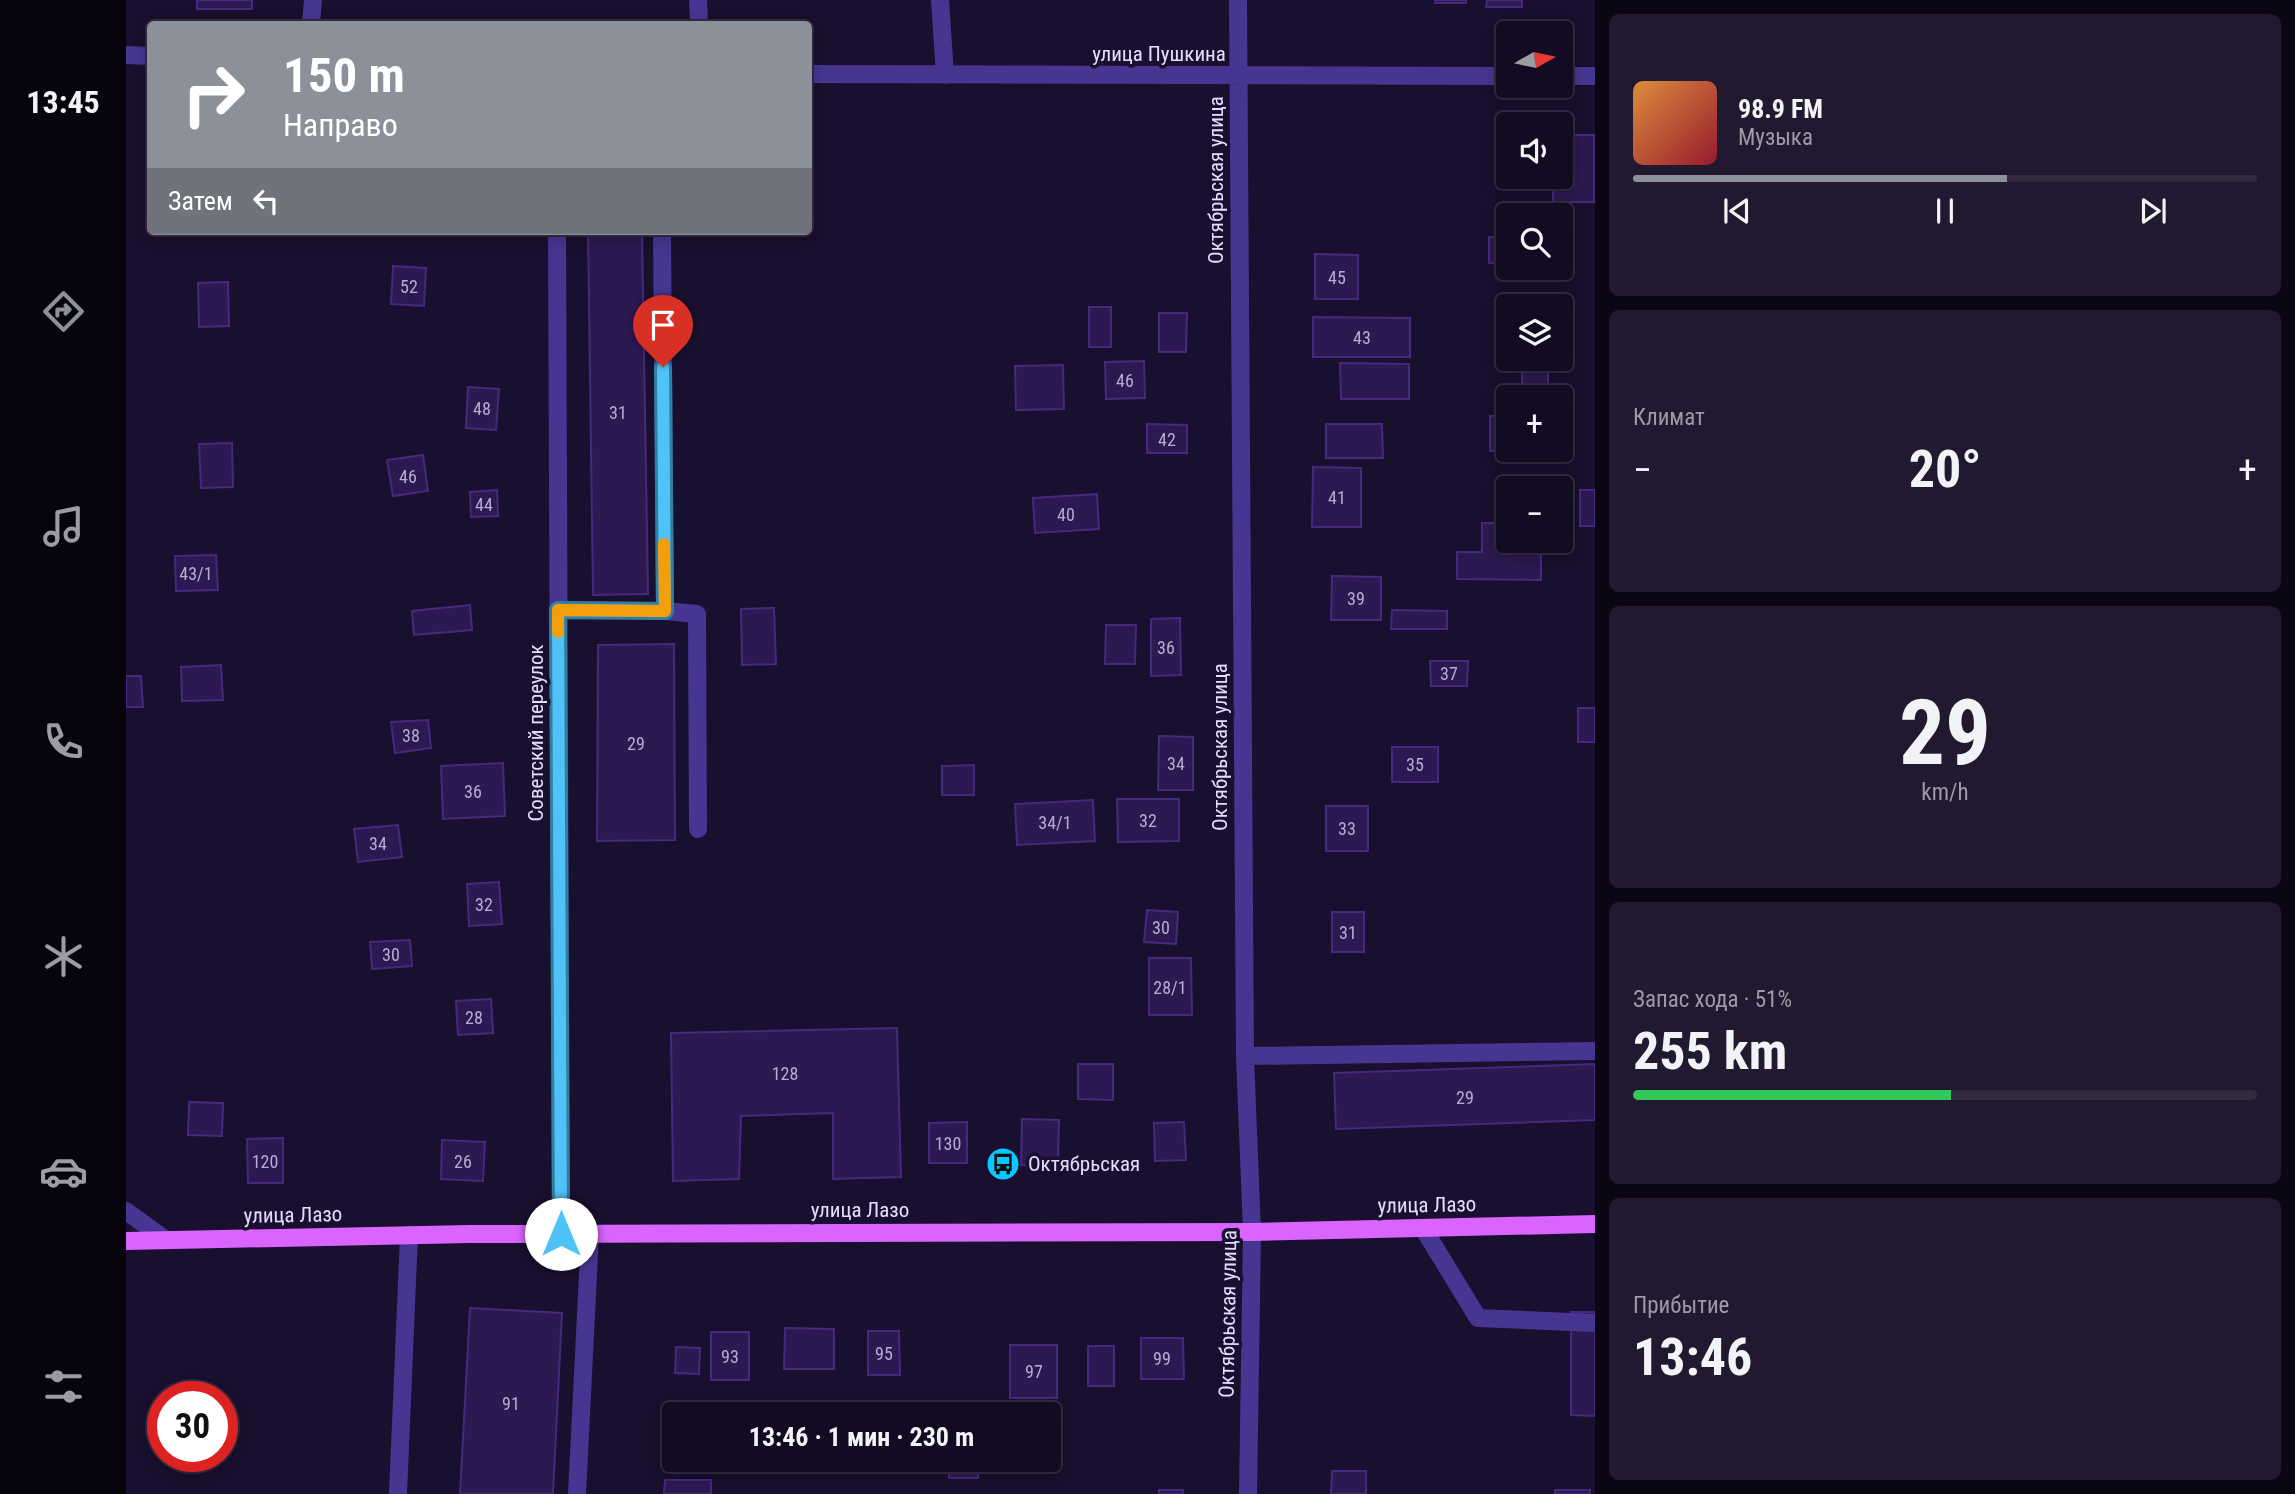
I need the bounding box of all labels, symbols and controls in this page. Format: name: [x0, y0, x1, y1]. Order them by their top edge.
north arrow: [1496, 21, 1573, 98]
map controls: [1496, 21, 1573, 553]
street label: улица Пушкина: [1092, 42, 1226, 66]
text: 150 m: [283, 47, 405, 104]
icon: right: [168, 49, 259, 140]
text: 13:45: [26, 83, 100, 121]
text: 98.9 FM: [1738, 94, 1823, 124]
street label: Октябрьская улица: [1204, 96, 1228, 264]
text: Направо: [283, 106, 398, 144]
button: sound: [1496, 112, 1573, 189]
text: Музыка: [1738, 124, 1813, 151]
icon: left: [247, 182, 285, 220]
text: Затем: [168, 186, 233, 216]
icon: previous: [1718, 192, 1756, 230]
icon: pause: [1926, 192, 1964, 230]
icon: next: [2134, 192, 2172, 230]
button: search: [1496, 203, 1573, 280]
house number: 45: [1328, 267, 1346, 288]
house number: 52: [400, 276, 418, 297]
icon: directions: [39, 287, 88, 336]
button: layers: [1496, 294, 1573, 371]
pin: [633, 295, 693, 367]
icon: arrive: [644, 306, 682, 344]
house number: 43: [1353, 327, 1371, 348]
house number: 46: [1116, 370, 1134, 391]
button: +: [1496, 385, 1573, 462]
house number: 48: [473, 398, 491, 419]
house number: 31: [609, 402, 627, 423]
text: Климат: [1633, 404, 1705, 431]
house number: 42: [1158, 429, 1176, 450]
text: 20°: [1909, 439, 1981, 500]
text: −: [1633, 448, 1652, 492]
text: +: [2238, 448, 2257, 492]
house number: 46: [399, 466, 417, 487]
button: −: [1496, 476, 1573, 553]
house number: 41: [1328, 487, 1346, 508]
house number: 44: [475, 494, 493, 515]
icon: music: [39, 502, 88, 551]
house number: 40: [1057, 504, 1075, 525]
house number: 43/1: [179, 563, 213, 584]
house number: 39: [1347, 588, 1365, 609]
house number: 36: [1157, 637, 1175, 658]
street label: Советский переулок: [524, 644, 548, 822]
street label: Октябрьская улица: [1208, 663, 1232, 831]
house number: 37: [1440, 663, 1458, 684]
text: 29: [1899, 680, 1991, 786]
icon: phone: [39, 717, 88, 766]
house number: 38: [402, 725, 420, 746]
house number: 29: [627, 733, 645, 754]
house number: 34: [1167, 753, 1185, 774]
house number: 35: [1406, 754, 1424, 775]
text: km/h: [1921, 779, 1969, 806]
house number: 36: [464, 781, 482, 802]
house number: 32: [1139, 810, 1157, 831]
house number: 34/1: [1038, 812, 1072, 833]
house number: 33: [1338, 818, 1356, 839]
house number: 34: [369, 833, 387, 854]
house number: 32: [475, 894, 493, 915]
house number: 30: [1152, 917, 1170, 938]
house number: 31: [1339, 922, 1357, 943]
icon: climate: [39, 932, 88, 981]
house number: 30: [382, 944, 400, 965]
house number: 28/1: [1153, 977, 1187, 998]
text: Запас хода · 51%: [1633, 986, 1792, 1013]
house number: 28: [465, 1007, 483, 1028]
text: 255 km: [1633, 1021, 1787, 1082]
house number: 128: [772, 1063, 798, 1084]
house number: 29: [1456, 1087, 1474, 1108]
house number: 130: [935, 1133, 961, 1154]
bus stop icon: Октябрьская: [984, 1145, 1022, 1183]
icon: car: [39, 1147, 88, 1196]
house number: 120: [252, 1151, 278, 1172]
house number: 26: [454, 1151, 472, 1172]
place label: Октябрьская: [1028, 1152, 1140, 1176]
street label: улица Лазо: [1378, 1192, 1476, 1218]
position arrow: [524, 1197, 598, 1271]
street label: улица Лазо: [811, 1198, 909, 1222]
street label: улица Лазо: [244, 1202, 342, 1228]
street label: Октябрьская улица: [1215, 1230, 1241, 1398]
text: Прибытие: [1633, 1292, 1729, 1319]
text: 13:46: [1633, 1327, 1752, 1388]
house number: 95: [875, 1343, 893, 1364]
house number: 93: [721, 1346, 739, 1367]
house number: 99: [1153, 1348, 1171, 1369]
house number: 97: [1025, 1361, 1043, 1382]
icon: filters: [39, 1362, 88, 1411]
speed limit sign: 30: [147, 1381, 238, 1472]
house number: 91: [502, 1393, 520, 1414]
text: 13:46 · 1 мин · 230 m: [749, 1422, 974, 1452]

